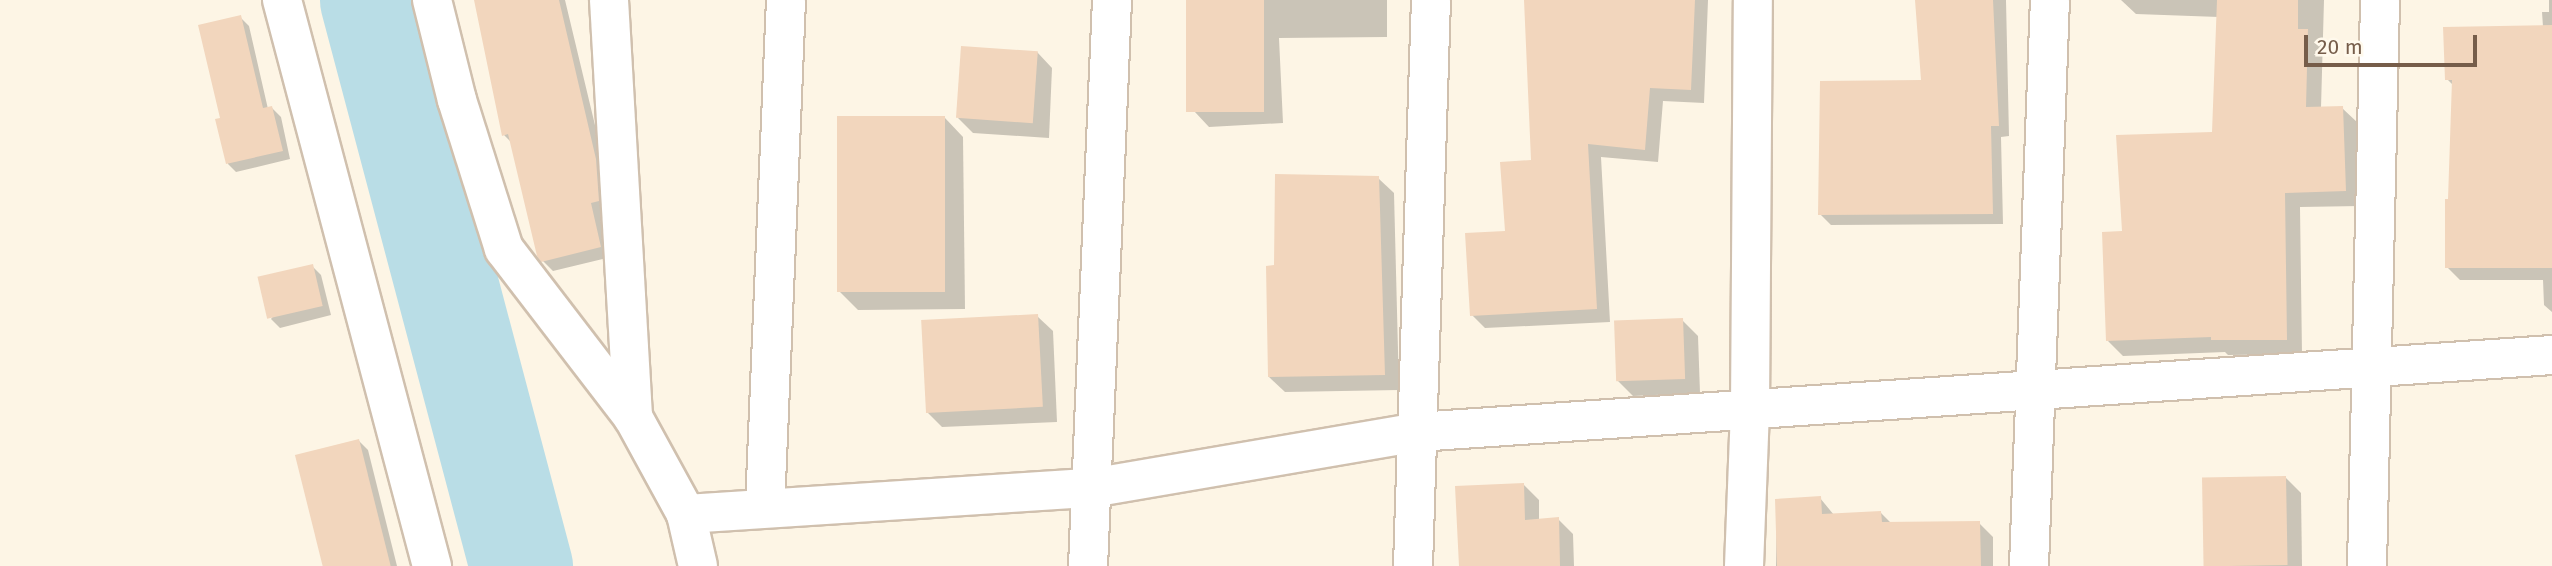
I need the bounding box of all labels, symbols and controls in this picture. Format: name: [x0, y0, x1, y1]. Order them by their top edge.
scale bar: [2307, 21, 2480, 65]
text: 20 m: [2317, 34, 2363, 60]

